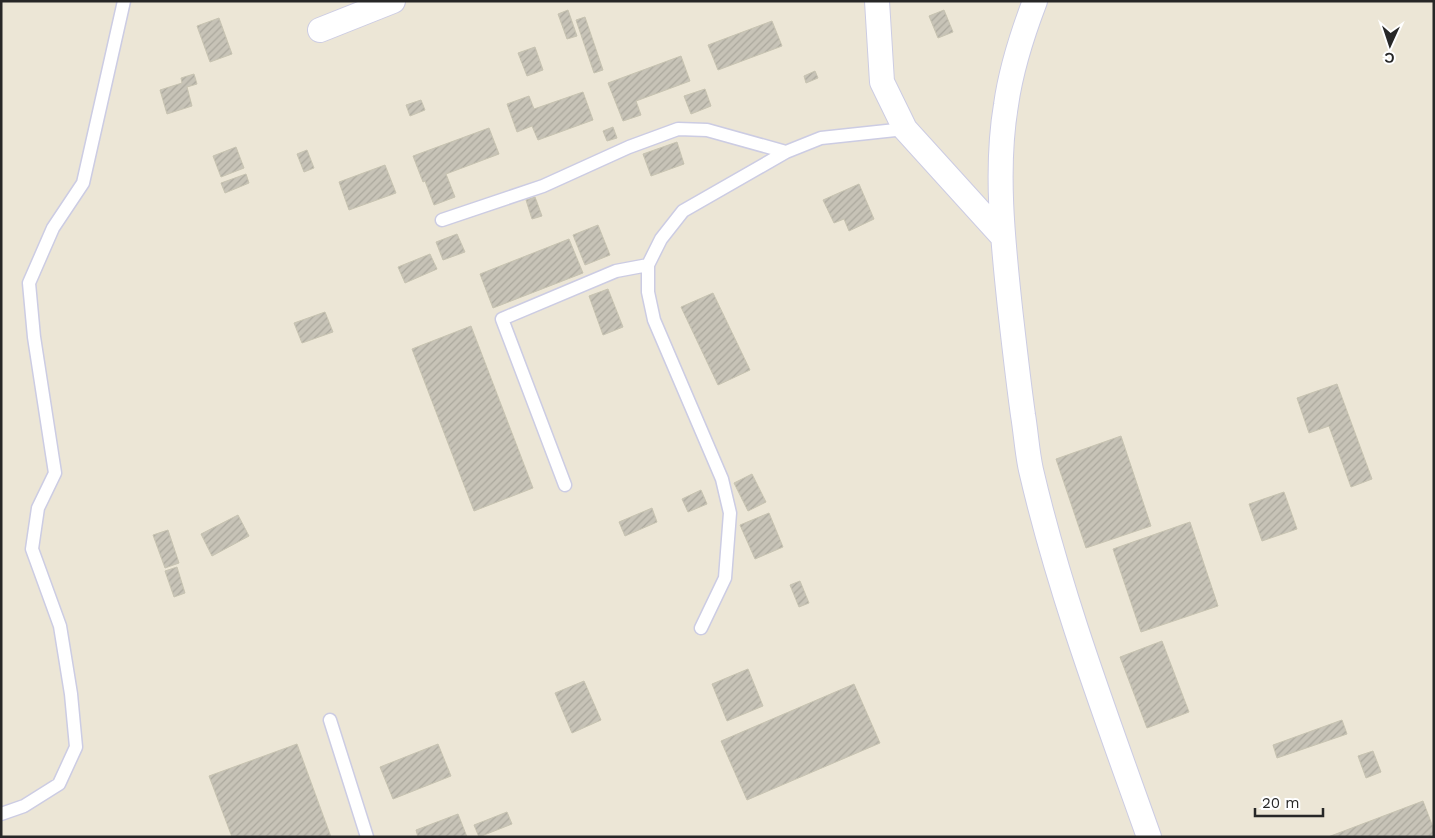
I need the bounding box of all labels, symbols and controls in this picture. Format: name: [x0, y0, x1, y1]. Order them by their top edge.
north arrow: [1365, 20, 1415, 70]
text: С: [1384, 50, 1395, 66]
scale bar: [1255, 786, 1322, 818]
text: 20 m: [1262, 794, 1300, 812]

